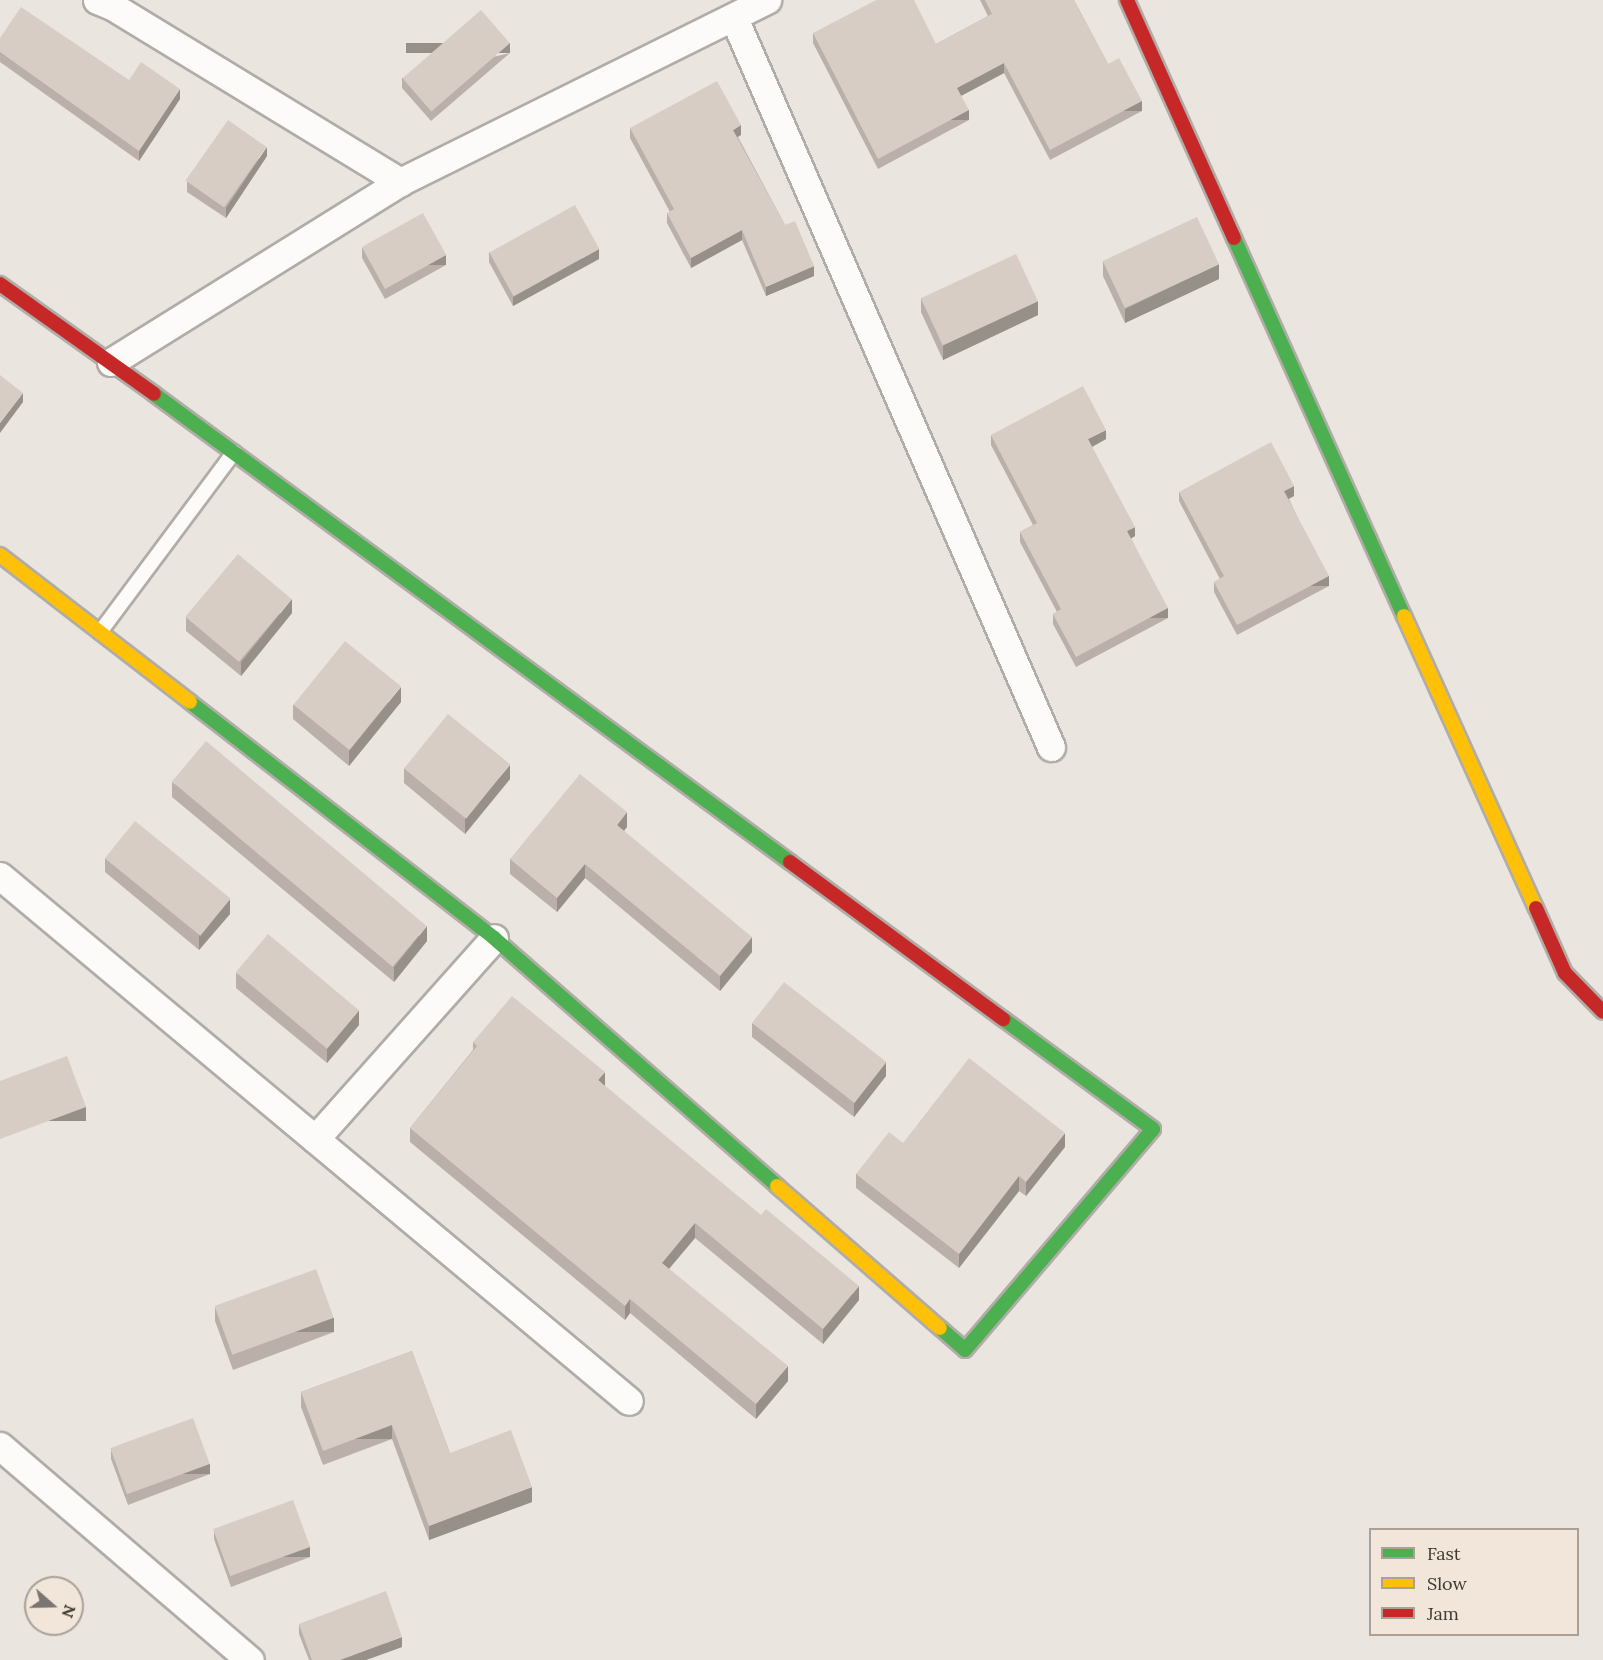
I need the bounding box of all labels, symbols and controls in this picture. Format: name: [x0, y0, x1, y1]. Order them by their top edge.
legend: [1369, 1528, 1579, 1636]
text: Fast: [1427, 1542, 1461, 1565]
text: Slow: [1427, 1572, 1467, 1595]
north arrow: [24, 1576, 84, 1636]
text: N: [58, 1602, 81, 1621]
text: Jam: [1427, 1602, 1459, 1625]

